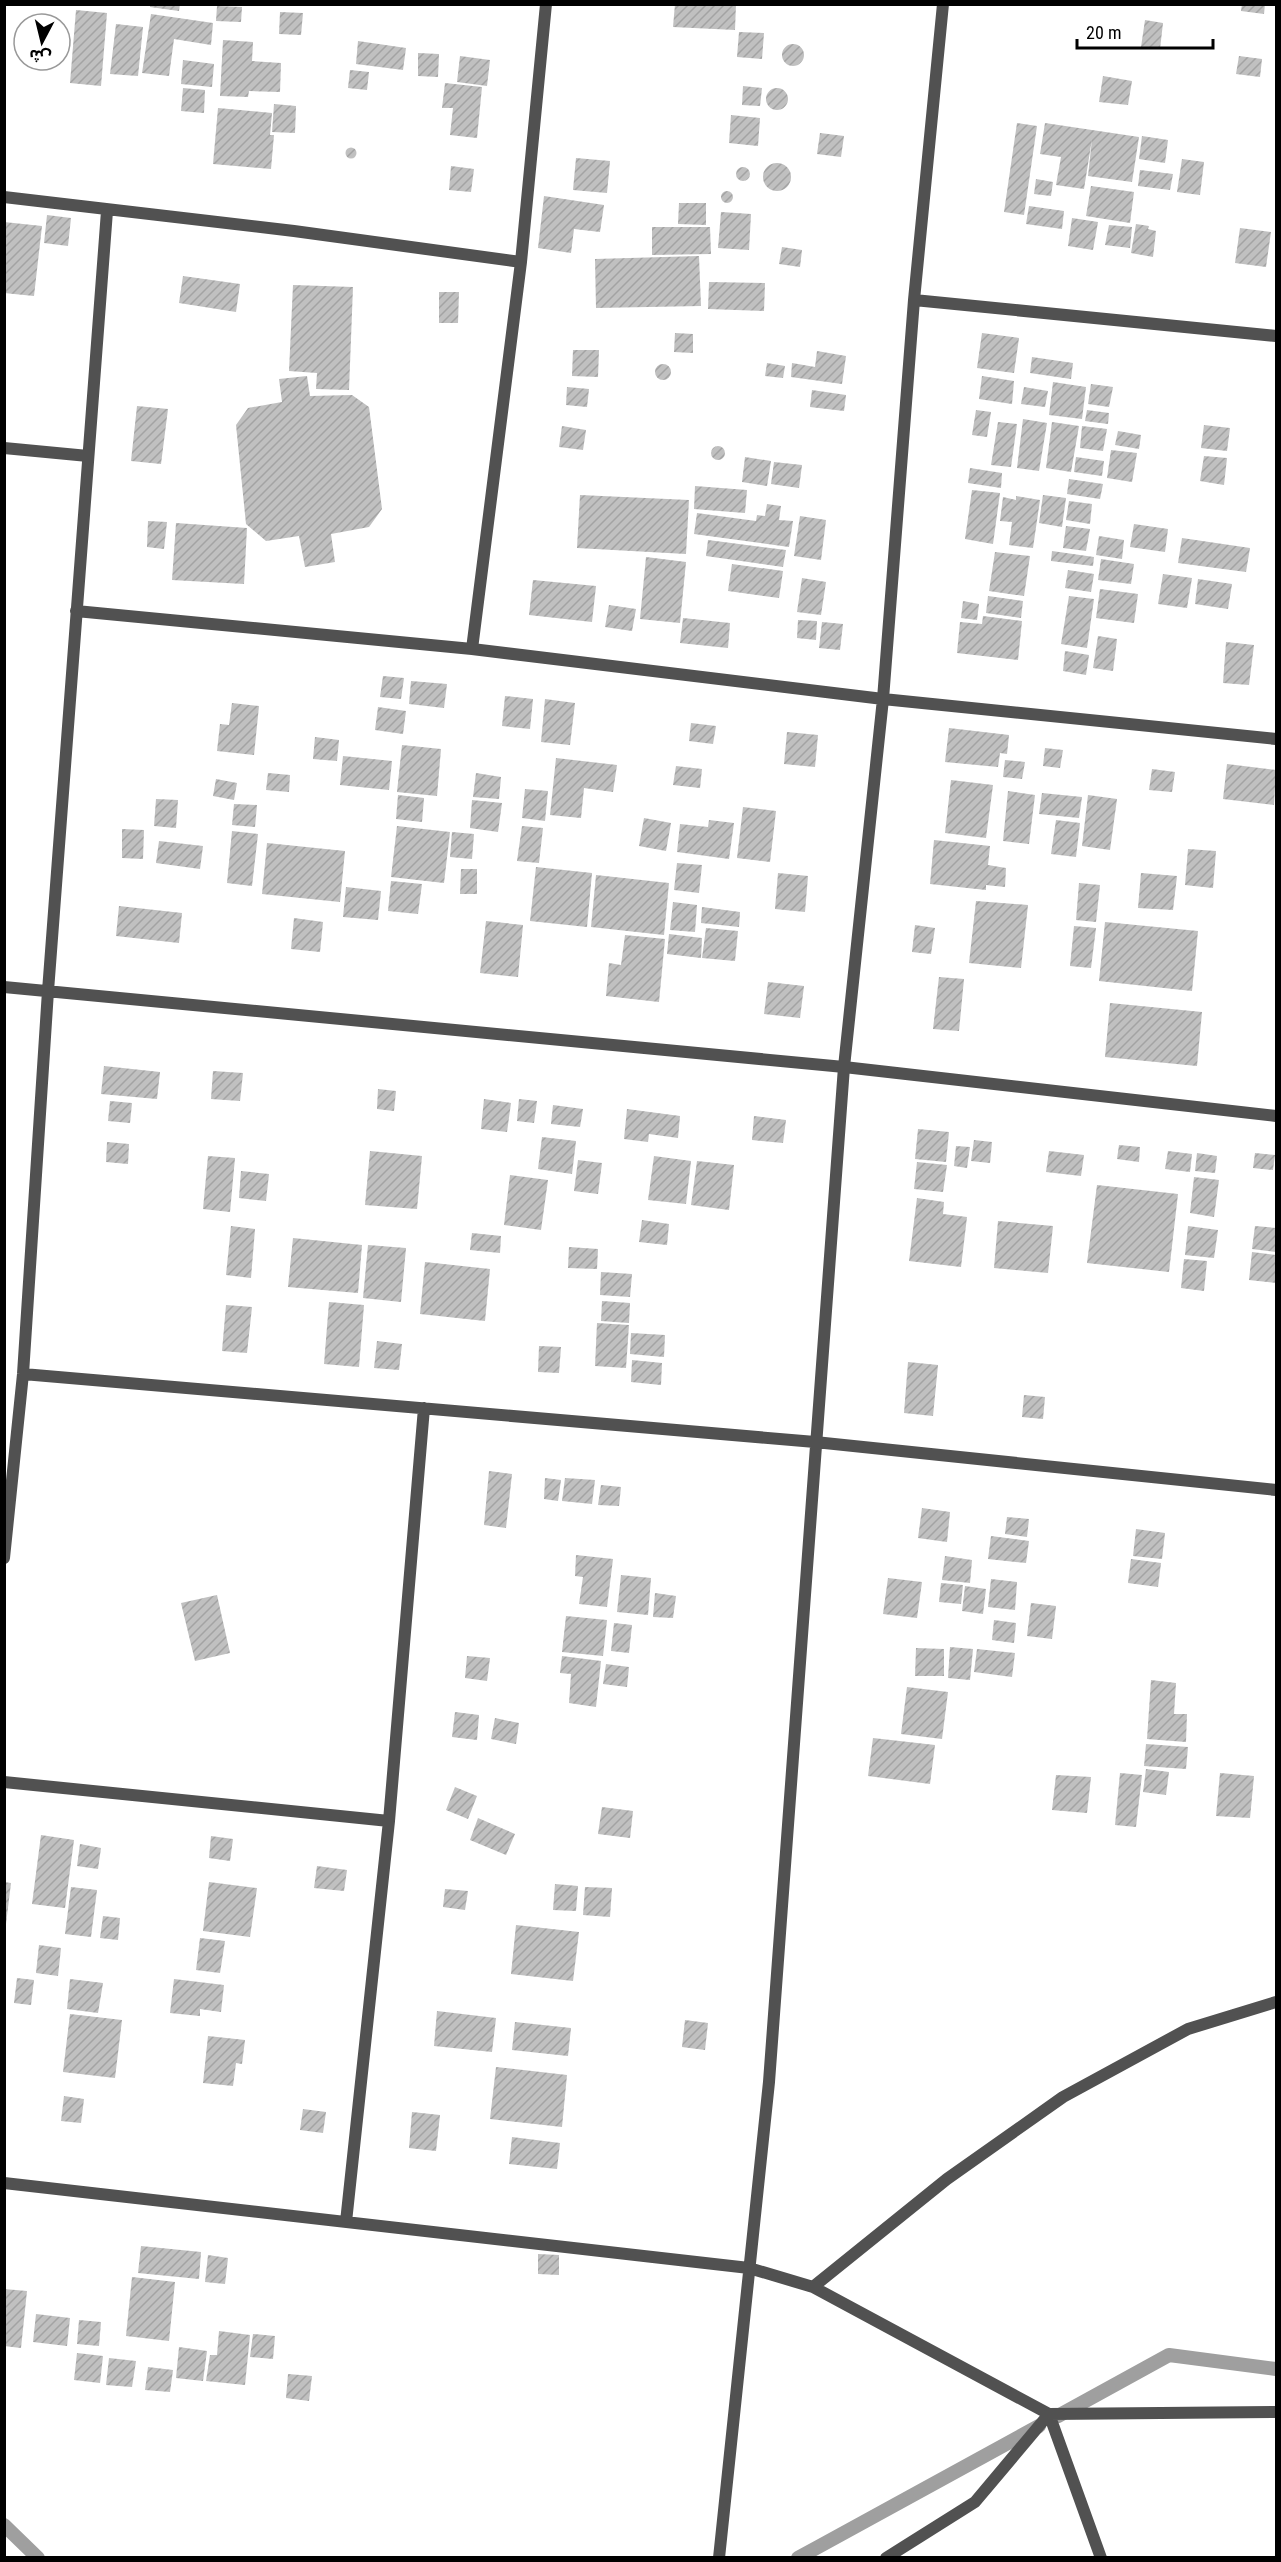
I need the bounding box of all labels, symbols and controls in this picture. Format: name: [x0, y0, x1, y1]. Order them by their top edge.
north arrow: [12, 12, 72, 72]
scale bar: [1077, 12, 1214, 50]
text: 20 m: [1086, 22, 1121, 43]
text: ش: [28, 46, 52, 67]

